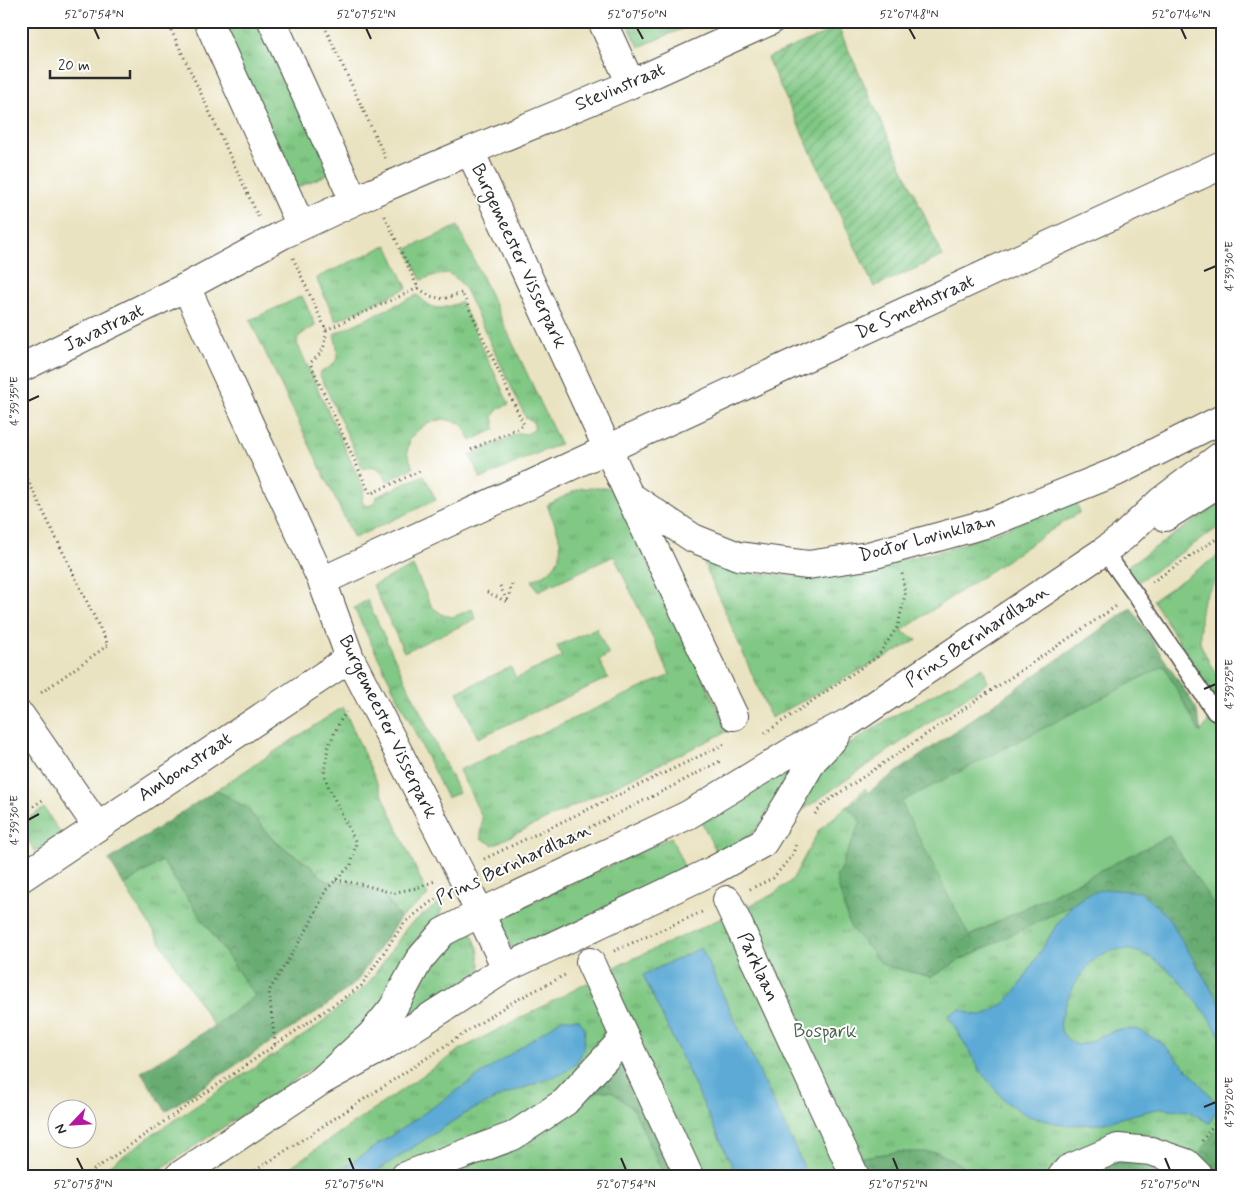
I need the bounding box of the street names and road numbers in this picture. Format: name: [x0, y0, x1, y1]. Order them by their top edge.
street label: Stevinstraat: [571, 57, 669, 117]
street label: Burgemeester Visserpark: [463, 160, 573, 354]
street label: De Smethstraat: [852, 269, 978, 345]
street label: Javastraat: [60, 298, 148, 358]
street label: Doctor Lovinklaan: [856, 508, 998, 568]
street label: Prins Bernhardlaan: [900, 579, 1054, 693]
street label: Burgemeester Visserpark: [331, 631, 443, 824]
street label: Ambonstraat: [133, 726, 237, 808]
street label: Prins Bernhardlaan: [432, 817, 594, 911]
street label: Parklaan: [731, 928, 785, 1006]

